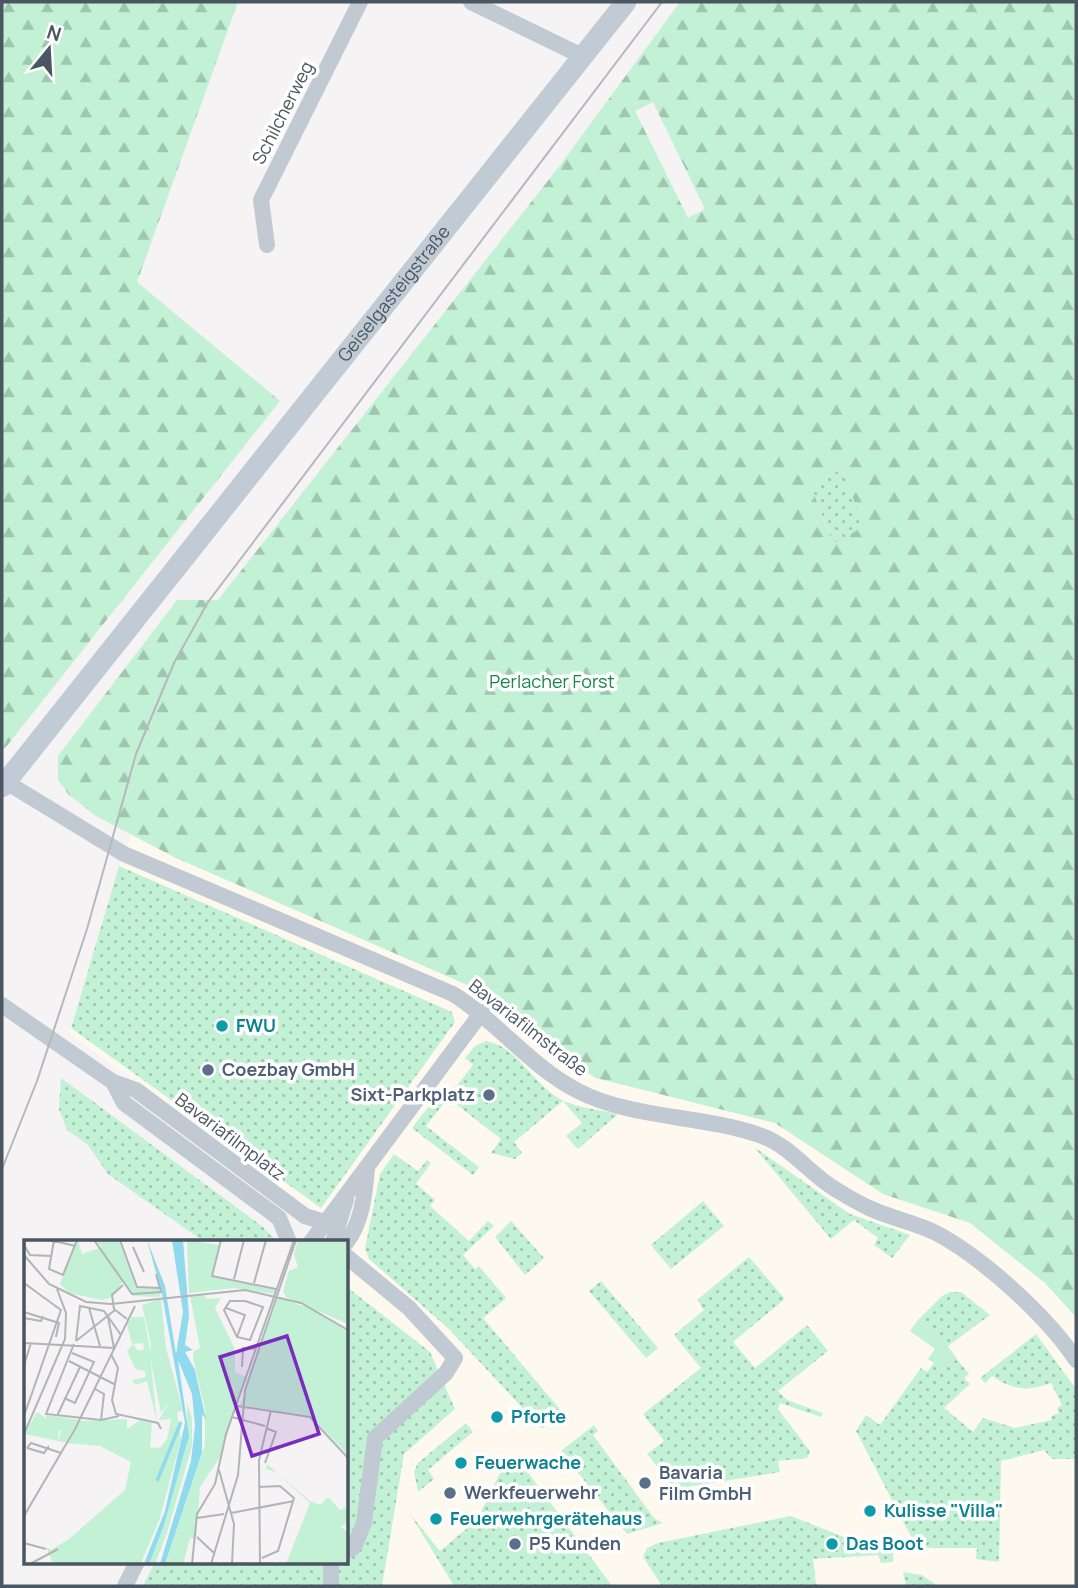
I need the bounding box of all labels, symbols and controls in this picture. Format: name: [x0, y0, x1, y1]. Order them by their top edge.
north arrow: [14, 14, 84, 84]
text: N: [44, 18, 65, 47]
street label: Schilcherweg: [246, 57, 318, 168]
street label: Geiselgasteigstraße: [332, 220, 455, 366]
park label: Perlacher Forst: [489, 669, 615, 693]
street label: Bavariafilmstraße: [464, 973, 593, 1081]
place label: FWU: [236, 1013, 276, 1037]
marker: FWU: [214, 1018, 230, 1034]
place label: Coezbay GmbH: [222, 1057, 355, 1081]
marker: Coezbay GmbH: [200, 1062, 216, 1078]
place label: Sixt-Parkplatz: [350, 1082, 475, 1106]
street label: Bavariafilmplatz: [171, 1087, 290, 1185]
marker: Sixt-Parkplatz: [481, 1087, 497, 1103]
inset map: [24, 1240, 348, 1564]
place label: Pforte: [511, 1404, 566, 1428]
marker: Pforte: [489, 1409, 505, 1425]
place label: Feuerwache: [475, 1450, 581, 1474]
marker: Feuerwache: [453, 1455, 469, 1471]
place label: Bavaria Film GmbH: [659, 1460, 752, 1505]
marker: Bavaria Film GmbH: [637, 1475, 653, 1491]
place label: Werkfeuerwehr: [464, 1480, 598, 1504]
marker: Werkfeuerwehr: [442, 1485, 458, 1501]
place label: Kulisse "Villa": [884, 1498, 1003, 1522]
marker: Kulisse "Villa": [862, 1503, 878, 1519]
place label: Feuerwehrgerätehaus: [450, 1506, 643, 1530]
marker: Feuerwehrgerätehaus: [428, 1511, 444, 1527]
place label: P5 Kunden: [529, 1531, 621, 1555]
place label: Das Boot: [846, 1531, 924, 1555]
marker: P5 Kunden: [507, 1536, 523, 1552]
marker: Das Boot: [824, 1536, 840, 1552]

